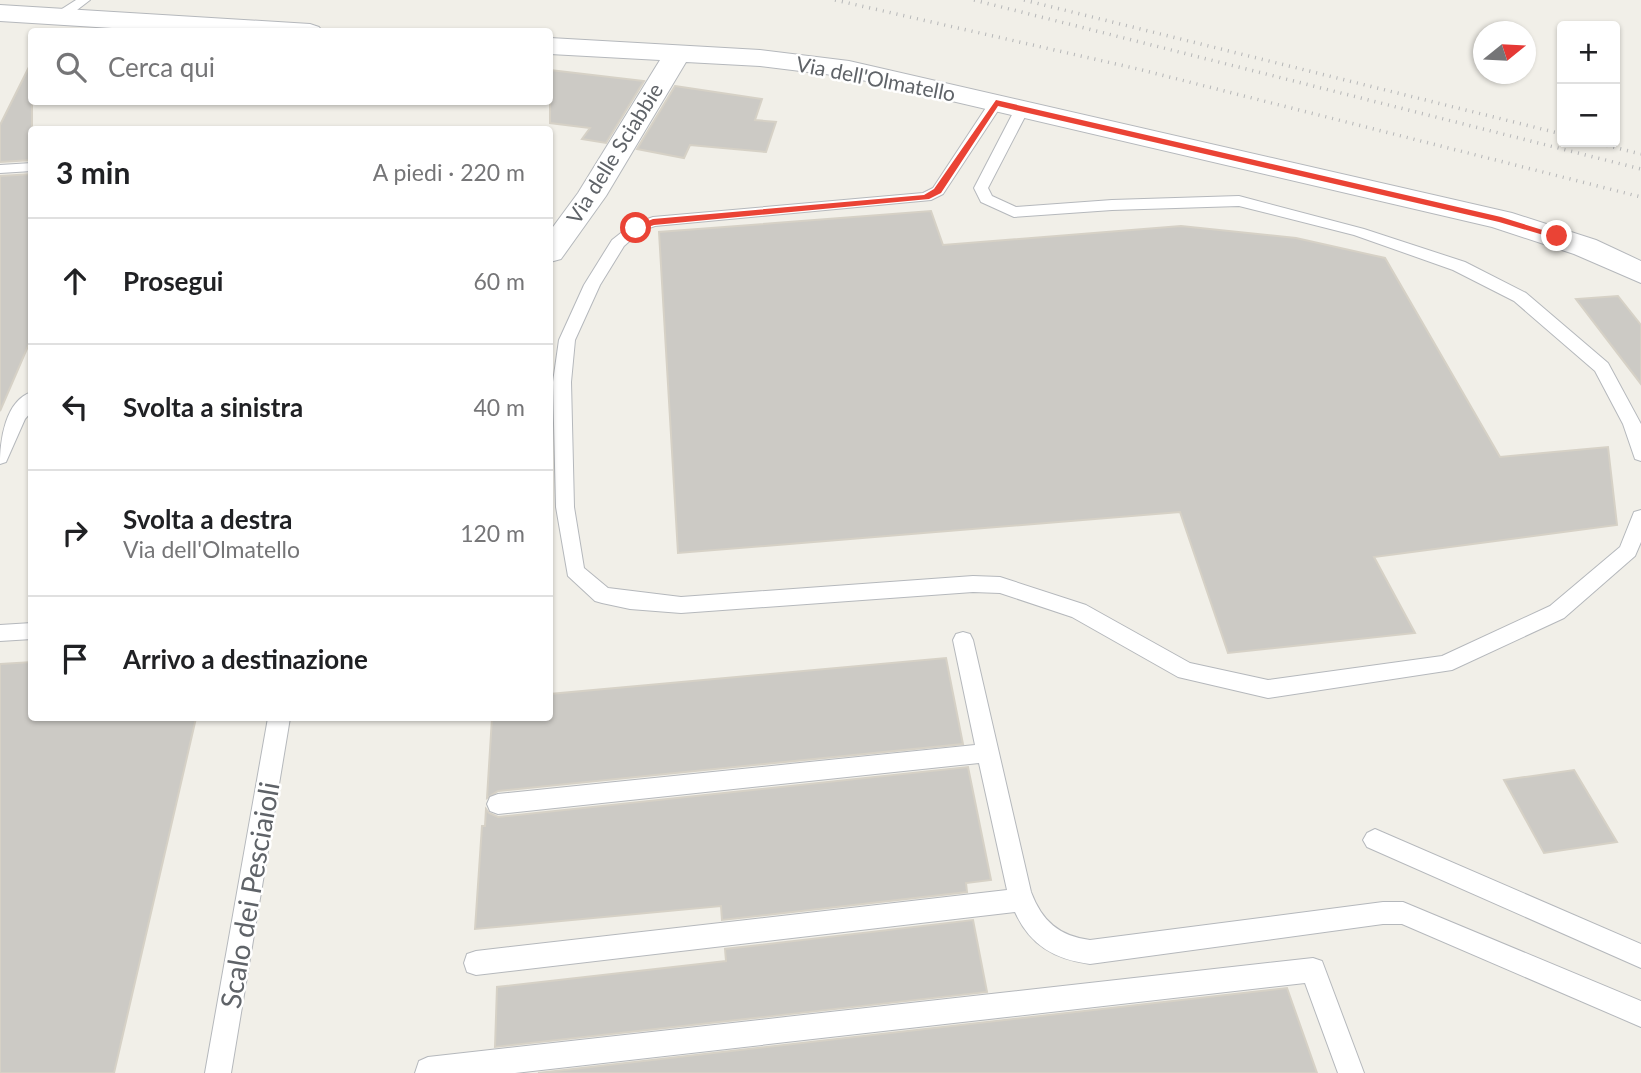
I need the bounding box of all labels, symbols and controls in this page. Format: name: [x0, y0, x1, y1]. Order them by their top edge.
north arrow: [1473, 21, 1536, 84]
map controls: [1557, 21, 1620, 147]
button: +: [1557, 21, 1620, 84]
search box: [28, 28, 553, 105]
icon: search: [52, 48, 90, 86]
street label: Via dell'Olmatello: [794, 50, 958, 106]
text: Cerca qui: [108, 51, 215, 83]
street label: Via delle Sciabbie: [561, 78, 667, 228]
button: −: [1557, 84, 1620, 147]
text: 3 min: [56, 154, 130, 190]
text: A piedi · 220 m: [373, 158, 525, 186]
route start: [620, 212, 651, 243]
route end: [1541, 220, 1572, 251]
icon: ahead: [56, 262, 94, 300]
text: Prosegui: [123, 265, 223, 297]
text: 60 m: [474, 267, 525, 295]
icon: left: [56, 388, 94, 426]
text: Svolta a sinistra: [123, 391, 303, 423]
text: 40 m: [474, 393, 525, 421]
text: Svolta a destra: [123, 503, 293, 535]
icon: right: [56, 514, 94, 552]
text: 120 m: [460, 519, 525, 547]
text: Via dell'Olmatello: [123, 535, 300, 563]
icon: arrive: [56, 640, 94, 678]
text: Arrivo a destinazione: [123, 643, 368, 675]
street label: Scalo dei Pesciaioli: [212, 779, 286, 1011]

